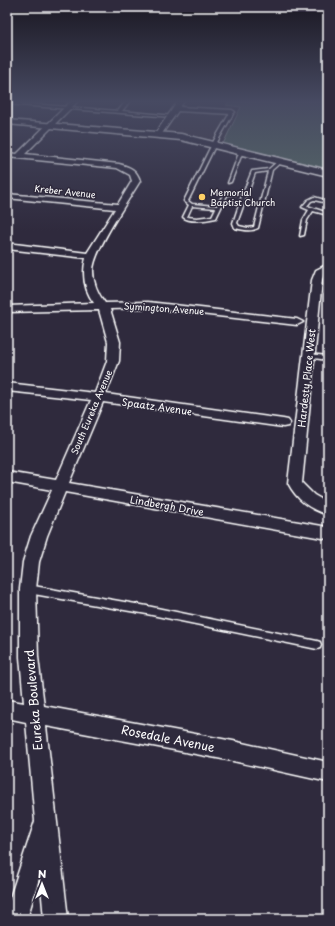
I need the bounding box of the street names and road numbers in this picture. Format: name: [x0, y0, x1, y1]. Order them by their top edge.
street label: Kreber Avenue: [34, 181, 97, 201]
street label: Symington Avenue: [123, 298, 205, 318]
street label: Hardesty Place West: [293, 328, 319, 428]
street label: South Eureka Avenue: [67, 367, 115, 457]
street label: Spaatz Avenue: [121, 394, 193, 418]
street label: Lindbergh Drive: [129, 491, 205, 519]
street label: Eureka Boulevard: [20, 648, 46, 751]
street label: Rosedale Avenue: [120, 720, 217, 756]

